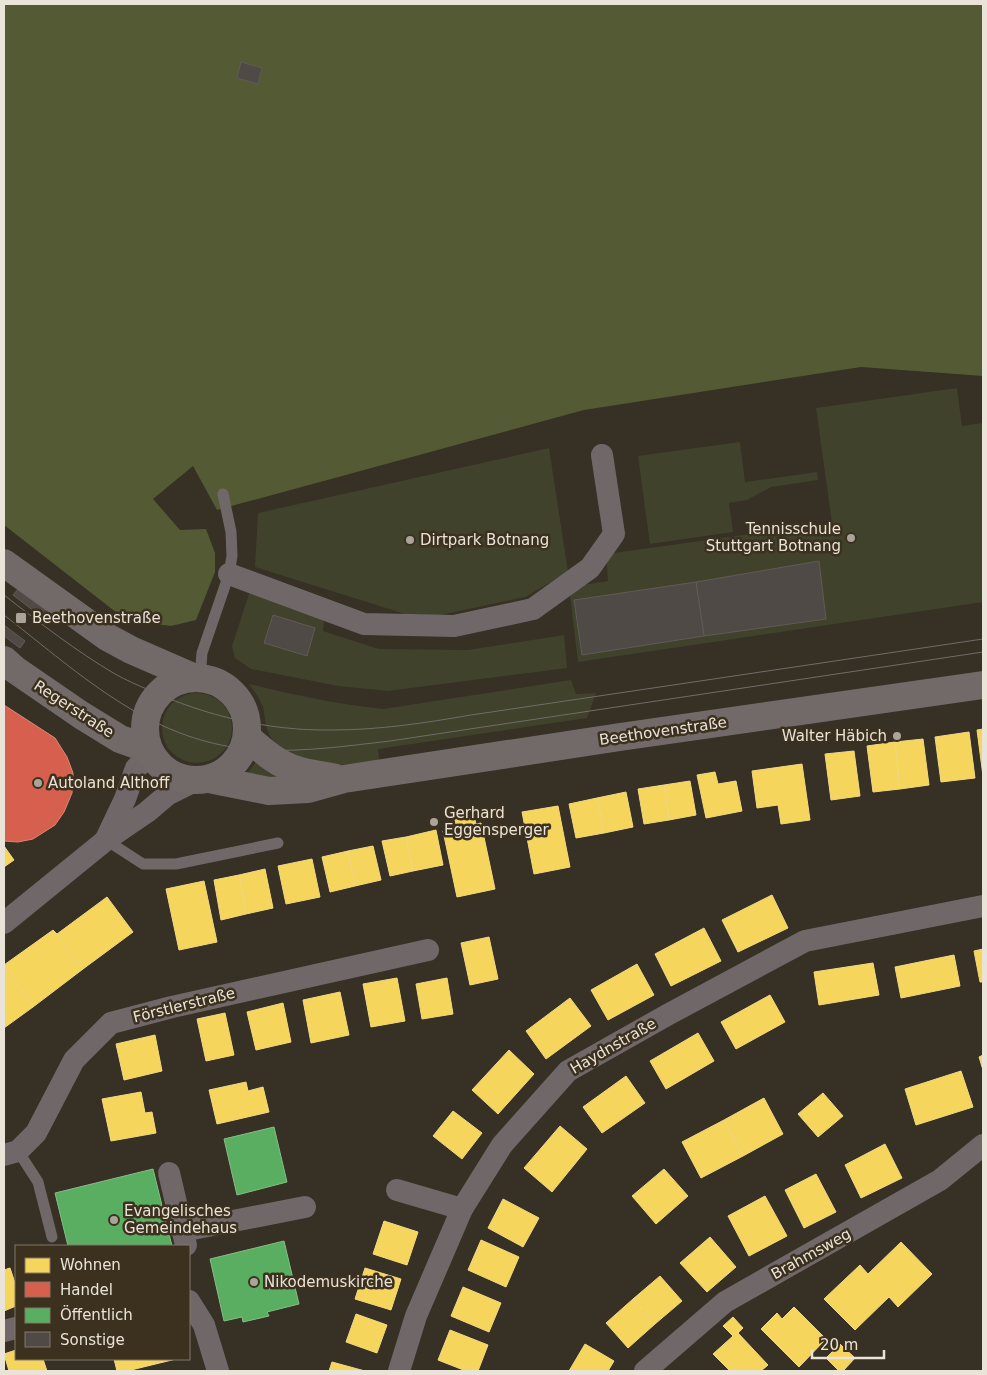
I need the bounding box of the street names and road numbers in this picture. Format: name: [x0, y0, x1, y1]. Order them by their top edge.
street label: Regerstraße: [31, 676, 117, 742]
street label: Beethovenstraße: [598, 713, 728, 749]
street label: Förstlerstraße: [131, 984, 237, 1026]
street label: Haydnstraße: [567, 1014, 659, 1078]
street label: Brahmsweg: [768, 1225, 854, 1283]

